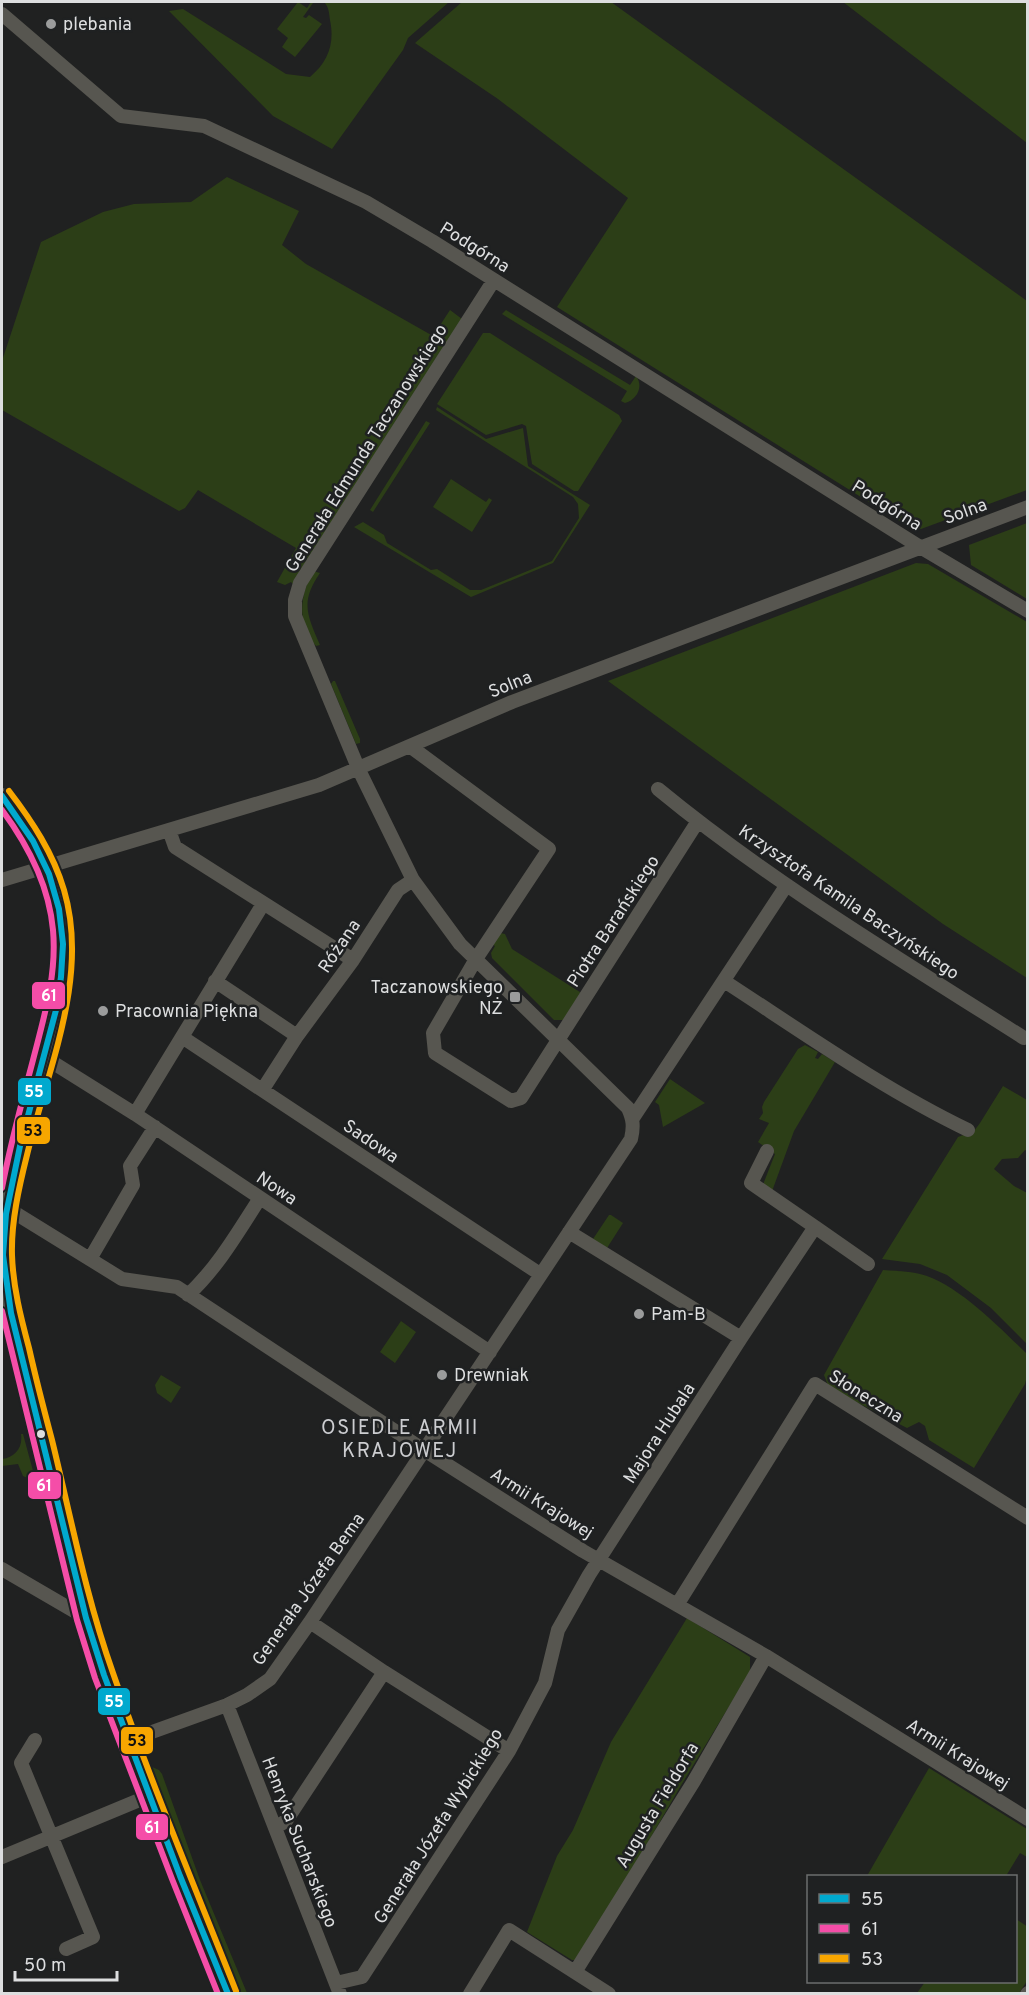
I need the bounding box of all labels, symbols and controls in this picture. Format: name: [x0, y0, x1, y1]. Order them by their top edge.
place label: plebania: [63, 14, 132, 37]
marker: plebania: [44, 17, 58, 31]
street label: Podgórna: [435, 218, 514, 279]
street label: Generała Edmunda Taczanowskiego: [281, 320, 454, 577]
street label: Podgórna: [847, 476, 926, 537]
street label: Solna: [940, 494, 991, 531]
street label: Solna: [485, 666, 536, 704]
street label: Krzysztofa Kamila Baczyńskiego: [733, 821, 963, 986]
street label: Piotra Barańskiego: [563, 851, 666, 992]
street label: Różana: [314, 916, 367, 978]
place label: Taczanowskiego NŻ: [371, 977, 503, 1021]
line badge: 61: [31, 981, 66, 1010]
text: 61: [41, 987, 57, 1007]
marker: Taczanowskiego NŻ: [508, 990, 522, 1004]
place label: Pracownia Piękna: [115, 1001, 258, 1024]
marker: Pracownia Piękna: [96, 1004, 110, 1018]
line badge: 55: [17, 1077, 52, 1106]
text: 55: [24, 1083, 44, 1103]
street label: Sadowa: [338, 1115, 403, 1169]
line badge: 53: [16, 1116, 51, 1145]
text: 53: [23, 1122, 43, 1142]
street label: Nowa: [251, 1167, 301, 1211]
place label: Pam-B: [651, 1304, 706, 1327]
marker: Pam-B: [632, 1307, 646, 1321]
place label: Drewniak: [454, 1365, 529, 1388]
street label: Słoneczna: [824, 1365, 907, 1429]
marker: Drewniak: [435, 1368, 449, 1382]
street label: Majora Hubala: [619, 1379, 701, 1489]
district label: OSIEDLE ARMII KRAJOWEJ: [321, 1416, 479, 1465]
unlabelled marker: [35, 1428, 47, 1440]
street label: Armii Krajowej: [485, 1463, 597, 1545]
line badge: 61: [27, 1471, 62, 1500]
text: 61: [36, 1477, 52, 1497]
street label: Generała Józefa Bema: [248, 1509, 371, 1671]
line badge: 55: [97, 1687, 131, 1716]
text: 55: [104, 1693, 124, 1713]
street label: Armii Krajowej: [901, 1714, 1013, 1796]
street label: Generała Józefa Wybickiego: [369, 1725, 509, 1929]
line badge: 53: [120, 1726, 154, 1755]
text: 53: [127, 1732, 147, 1752]
street label: Augusta Fieldorfa: [612, 1739, 705, 1873]
street label: Henryka Sucharskiego: [255, 1754, 342, 1931]
line badge: 61: [135, 1813, 169, 1841]
text: 61: [144, 1819, 160, 1839]
legend: [807, 1875, 1017, 1983]
text: 55: [861, 1889, 883, 1912]
text: 61: [861, 1919, 878, 1942]
scale bar: [15, 1944, 117, 1982]
text: 53: [861, 1949, 883, 1972]
text: 50 m: [24, 1955, 66, 1978]

